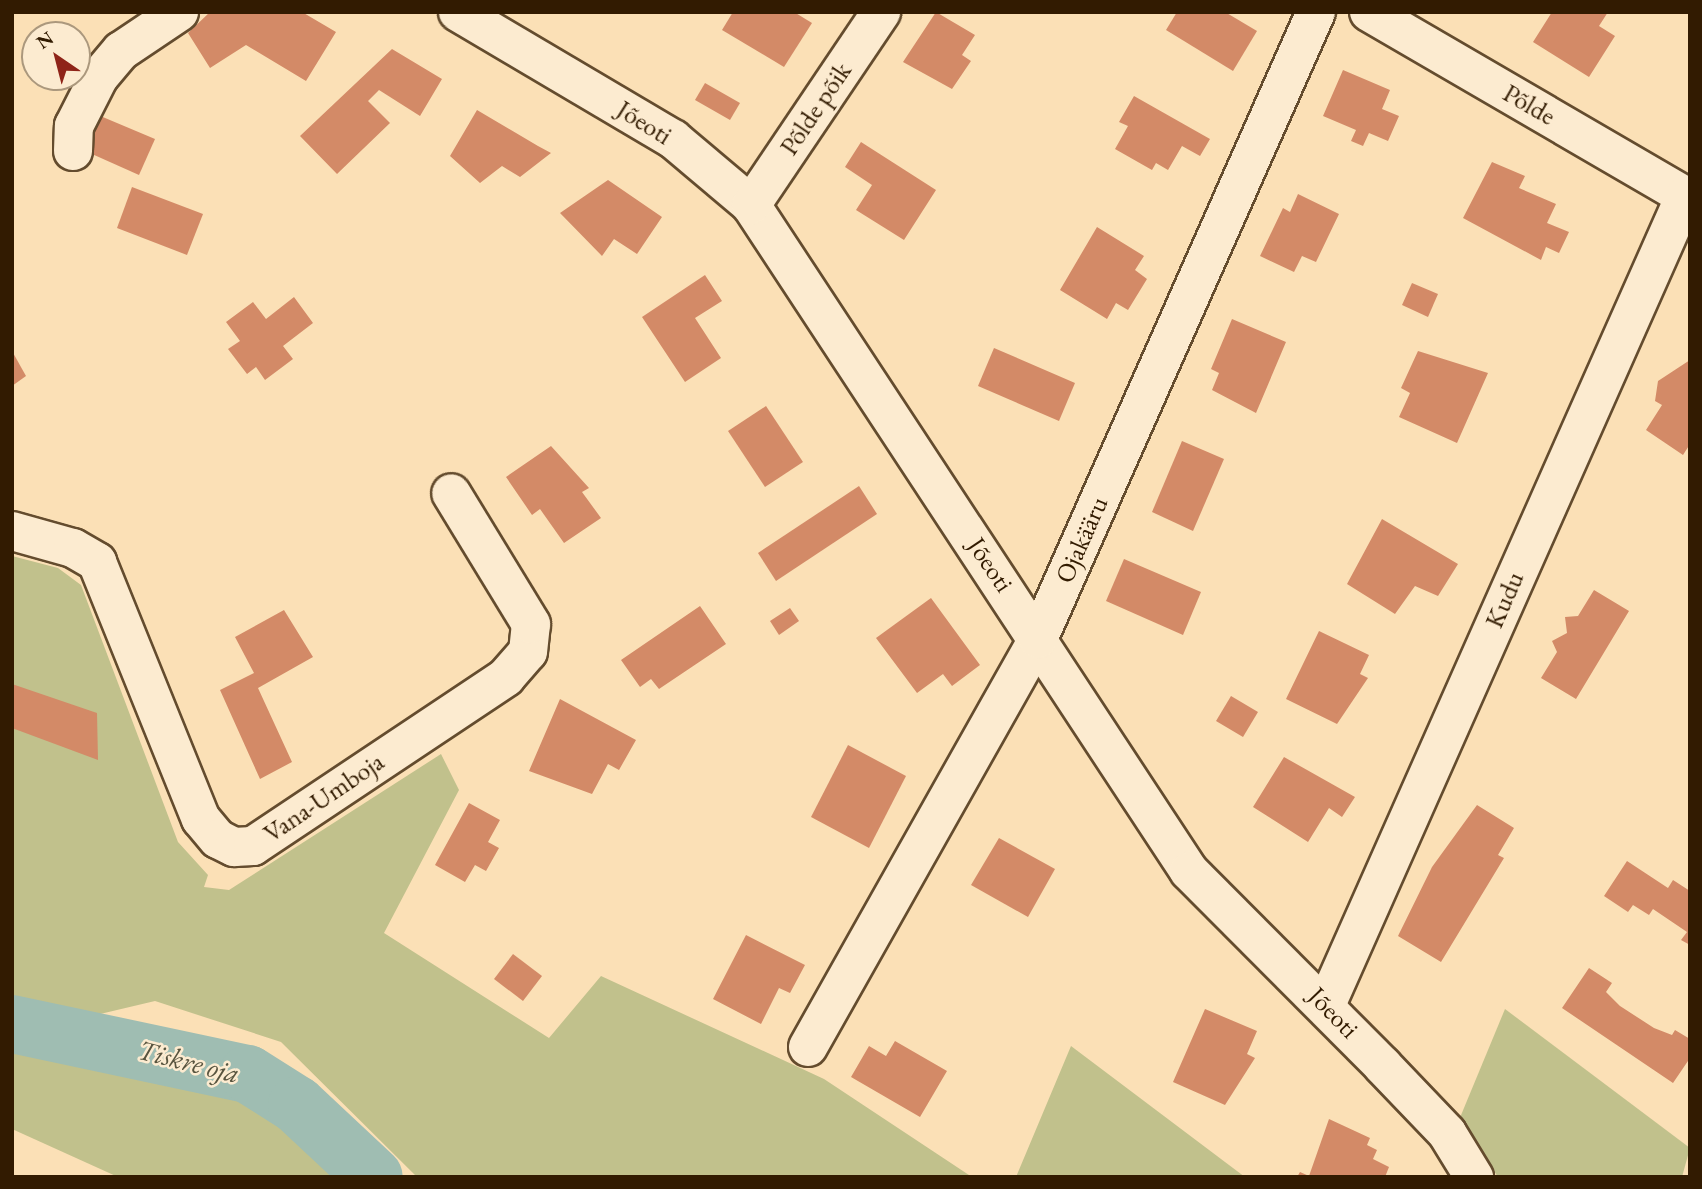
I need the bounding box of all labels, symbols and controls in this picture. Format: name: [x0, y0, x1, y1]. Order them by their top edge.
north arrow: [21, 21, 91, 91]
text: N: [31, 25, 58, 55]
street label: Põlde põik: [774, 57, 858, 161]
street label: Põlde: [1497, 78, 1561, 132]
street label: Jõeoti: [611, 94, 677, 152]
street label: Ojakääru: [1049, 492, 1115, 588]
street label: Jõeoti: [961, 532, 1019, 598]
street label: Kudu: [1479, 567, 1531, 633]
street label: Vana-Umboja: [258, 746, 390, 850]
street label: Jõeoti: [1301, 981, 1365, 1045]
water label: Tiskre oja: [135, 1032, 243, 1090]

